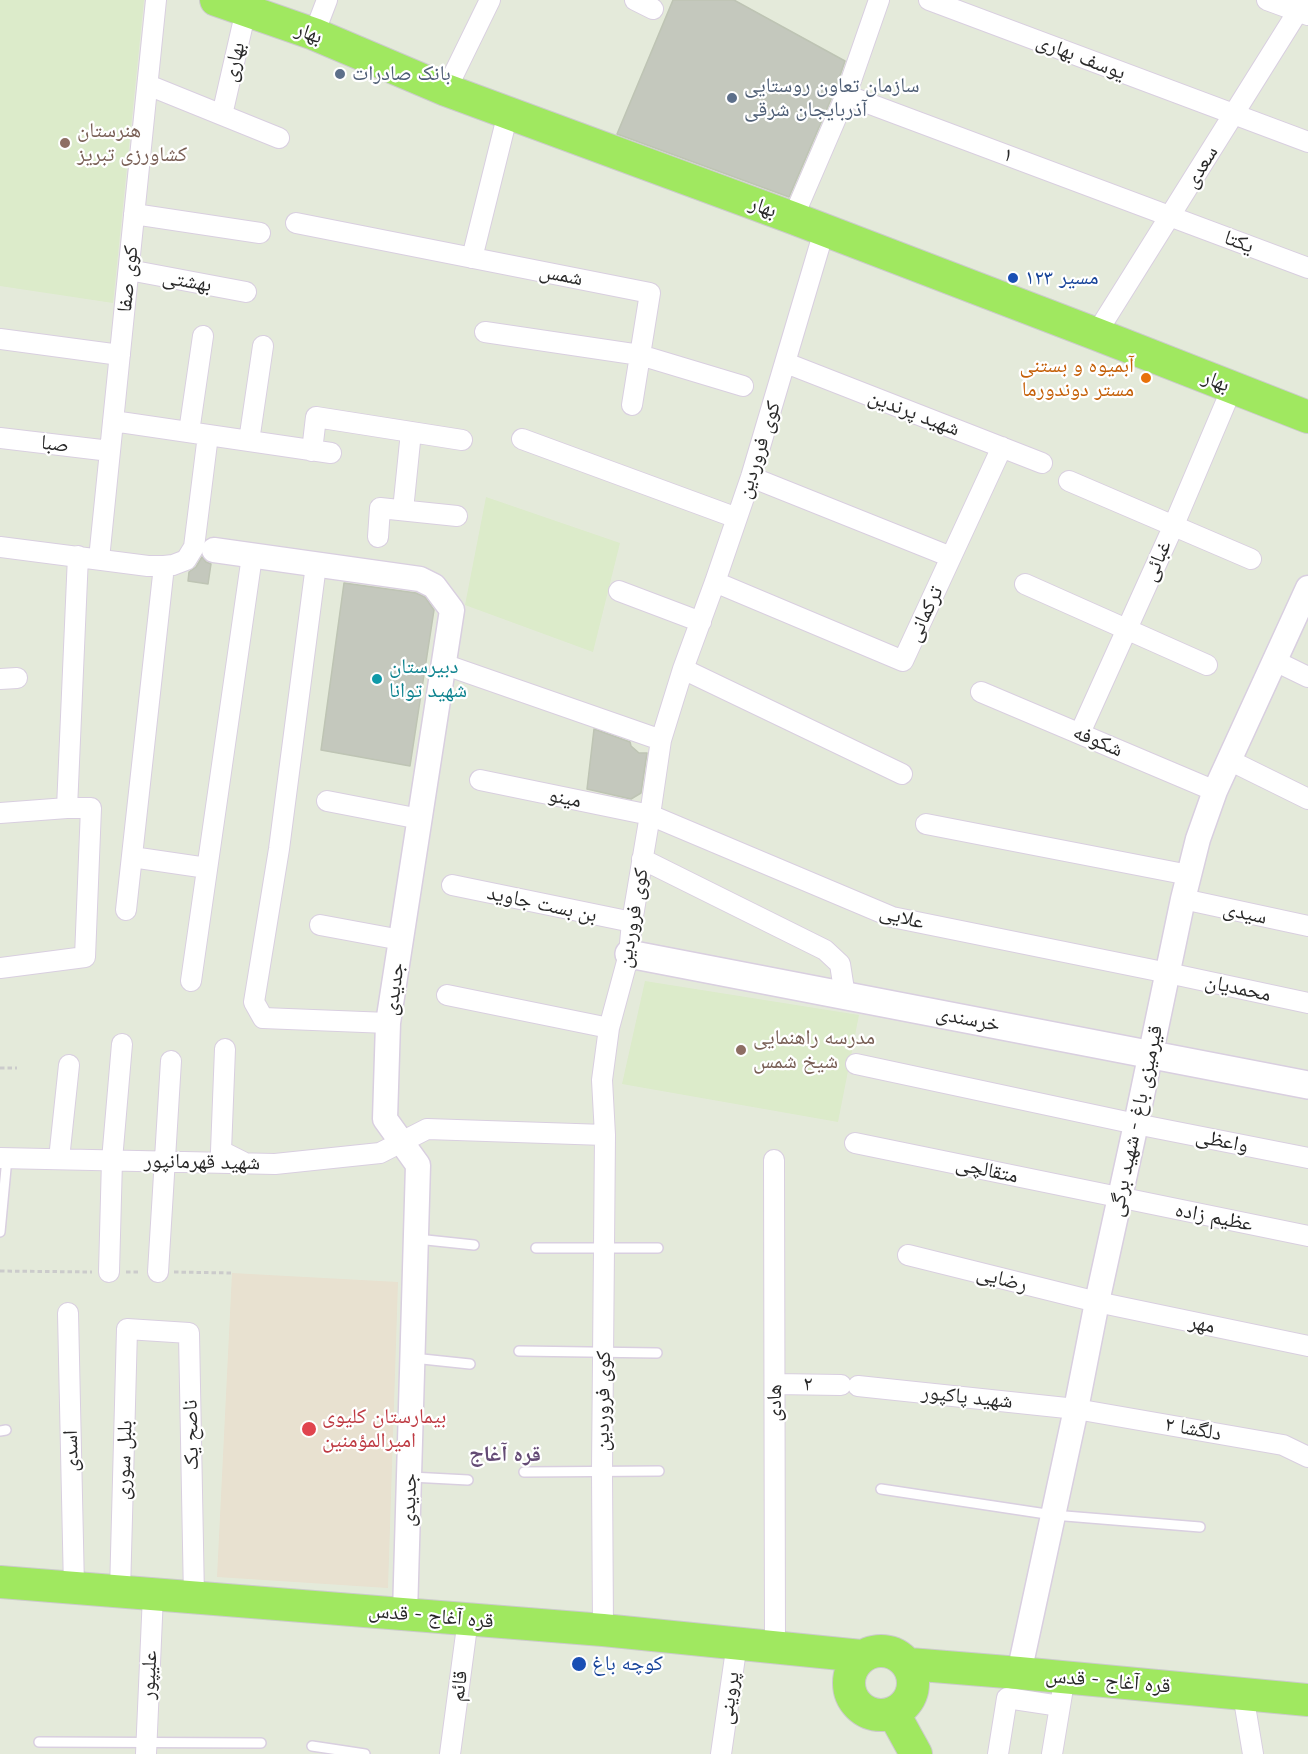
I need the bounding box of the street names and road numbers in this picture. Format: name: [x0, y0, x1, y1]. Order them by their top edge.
street label: بهار: [292, 16, 326, 50]
street label: یوسف بهاری: [1033, 28, 1129, 86]
street label: بهاری: [217, 40, 251, 84]
street label: سعدی: [1178, 141, 1224, 193]
street label: ۱: [999, 142, 1017, 168]
street label: بهار: [746, 191, 780, 223]
street label: یکتا: [1221, 225, 1257, 259]
street label: کوی صفا: [112, 244, 144, 314]
street label: شمس: [537, 258, 585, 292]
street label: بهشتی: [160, 264, 214, 298]
street label: بهار: [1199, 364, 1233, 398]
street label: شهید پرندین: [865, 384, 963, 442]
street label: کوی فروردین: [731, 398, 787, 502]
street label: صبا: [40, 430, 70, 458]
street label: غبائی: [1137, 537, 1177, 585]
street label: ترکمانی: [901, 582, 949, 646]
street label: شکوفه: [1069, 719, 1127, 763]
street label: مینو: [546, 782, 584, 814]
street label: کوی فروردین: [612, 866, 654, 970]
street label: بن بست جاوید: [485, 880, 599, 928]
street label: سیدی: [1221, 896, 1269, 930]
street label: علایی: [877, 899, 927, 935]
street label: جدیدی: [378, 961, 410, 1017]
street label: محمدیان: [1203, 969, 1273, 1007]
street label: خرسندی: [934, 1000, 1002, 1038]
street label: قیرمیزی باغ - شهید برگی: [1103, 1023, 1169, 1219]
street label: واعظی: [1194, 1124, 1250, 1158]
street label: شهید قهرمانپور: [144, 1148, 260, 1176]
street label: متقالچی: [953, 1151, 1021, 1189]
street label: عظیم زاده: [1173, 1197, 1255, 1237]
street label: رضایی: [974, 1261, 1030, 1297]
street label: مهر: [1187, 1309, 1217, 1339]
street label: کوی فروردین: [590, 1350, 616, 1452]
street label: ۲: [803, 1371, 813, 1397]
street label: شهید پاکپور: [920, 1380, 1014, 1414]
street label: هادی: [762, 1384, 788, 1422]
street label: ناصح یک: [178, 1399, 204, 1471]
street label: دلگشا ۲: [1163, 1412, 1223, 1446]
street label: بلبل سوری: [110, 1420, 138, 1500]
street label: اسدی: [58, 1430, 84, 1472]
street label: جدیدی: [395, 1473, 423, 1527]
street label: قره آغاج - قدس: [367, 1598, 495, 1634]
street label: علیپور: [135, 1650, 163, 1700]
street label: قره آغاج - قدس: [1044, 1663, 1172, 1699]
street label: قائم: [445, 1669, 473, 1703]
street label: پروینی: [713, 1670, 745, 1726]

